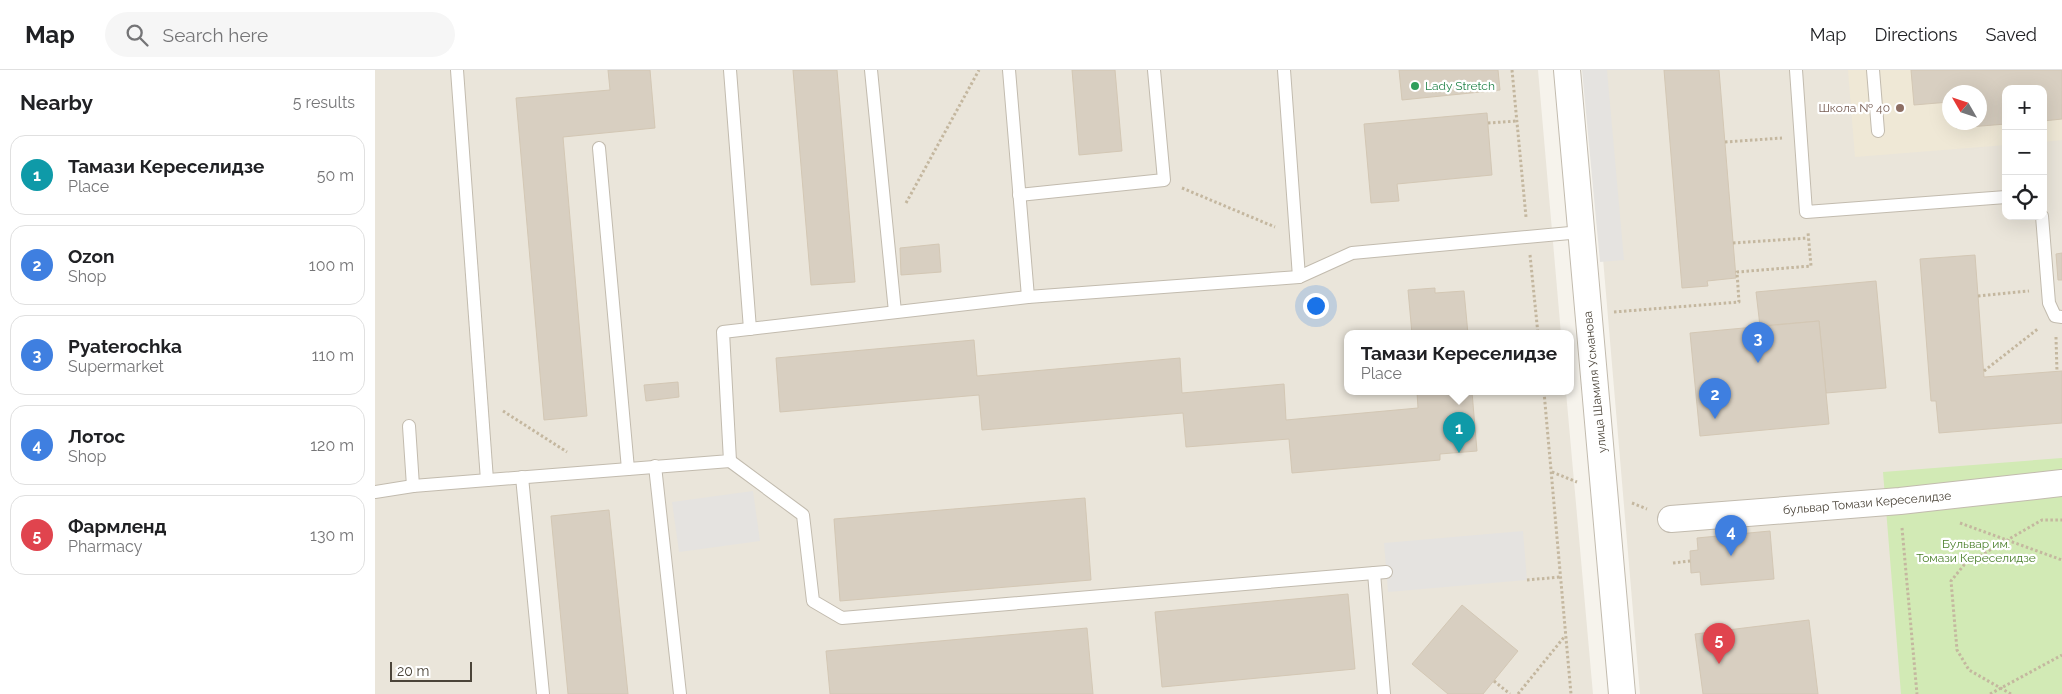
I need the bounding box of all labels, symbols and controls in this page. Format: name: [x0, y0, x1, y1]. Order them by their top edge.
search box: [105, 12, 455, 57]
text: Map: [25, 20, 75, 49]
icon: search: [123, 21, 151, 49]
text: Search here: [163, 24, 268, 46]
text: Map: [1810, 24, 1846, 45]
text: Directions: [1874, 24, 1958, 45]
text: Saved: [1986, 24, 2037, 45]
place label: Lady Stretch: [1425, 79, 1495, 93]
marker: Lady Stretch: [1409, 80, 1421, 92]
north arrow: [1942, 85, 1987, 130]
map controls: [2002, 85, 2047, 220]
button: +: [2002, 85, 2047, 130]
text: Nearby: [20, 90, 93, 115]
text: 5 results: [293, 93, 355, 112]
place label: Школа № 40: [1818, 101, 1890, 115]
marker: Школа № 40: [1894, 102, 1906, 114]
button: −: [2002, 130, 2047, 175]
text: Тамази Кереселидзе: [68, 155, 264, 177]
text: 1: [33, 166, 41, 185]
text: 50 m: [317, 166, 354, 185]
button: locate: [2002, 175, 2047, 220]
text: Place: [68, 177, 109, 196]
text: Ozon: [68, 245, 115, 267]
text: 2: [32, 256, 42, 275]
text: 100 m: [309, 256, 354, 275]
text: Shop: [68, 267, 106, 286]
your location: [1303, 293, 1329, 319]
street label: улица Шамиля Усманова: [1581, 310, 1609, 454]
pin: 3: [1742, 322, 1774, 363]
popup: [1344, 330, 1574, 395]
text: Pyaterochka: [68, 335, 182, 357]
text: Тамази Кереселидзе: [1361, 342, 1557, 364]
text: 3: [33, 346, 41, 365]
text: 110 m: [312, 346, 354, 365]
text: Supermarket: [68, 357, 164, 376]
text: Place: [1361, 364, 1402, 383]
pin: 2: [1699, 378, 1731, 419]
pin: 1: [1443, 412, 1475, 453]
text: Лотос: [68, 425, 125, 447]
text: 4: [32, 436, 42, 455]
text: 120 m: [310, 436, 354, 455]
text: Shop: [68, 447, 106, 466]
street label: бульвар Томази Кереселидзе: [1782, 489, 1952, 517]
text: Фармленд: [68, 515, 167, 537]
pin: 4: [1715, 515, 1747, 556]
text: 5: [33, 526, 41, 545]
text: 130 m: [310, 526, 354, 545]
text: Pharmacy: [68, 537, 142, 556]
park label: Бульвар им. Томази Кереселидзе: [1916, 537, 2036, 565]
pin: 5: [1703, 623, 1735, 664]
scale bar: [390, 659, 473, 682]
text: 20 m: [397, 663, 429, 679]

